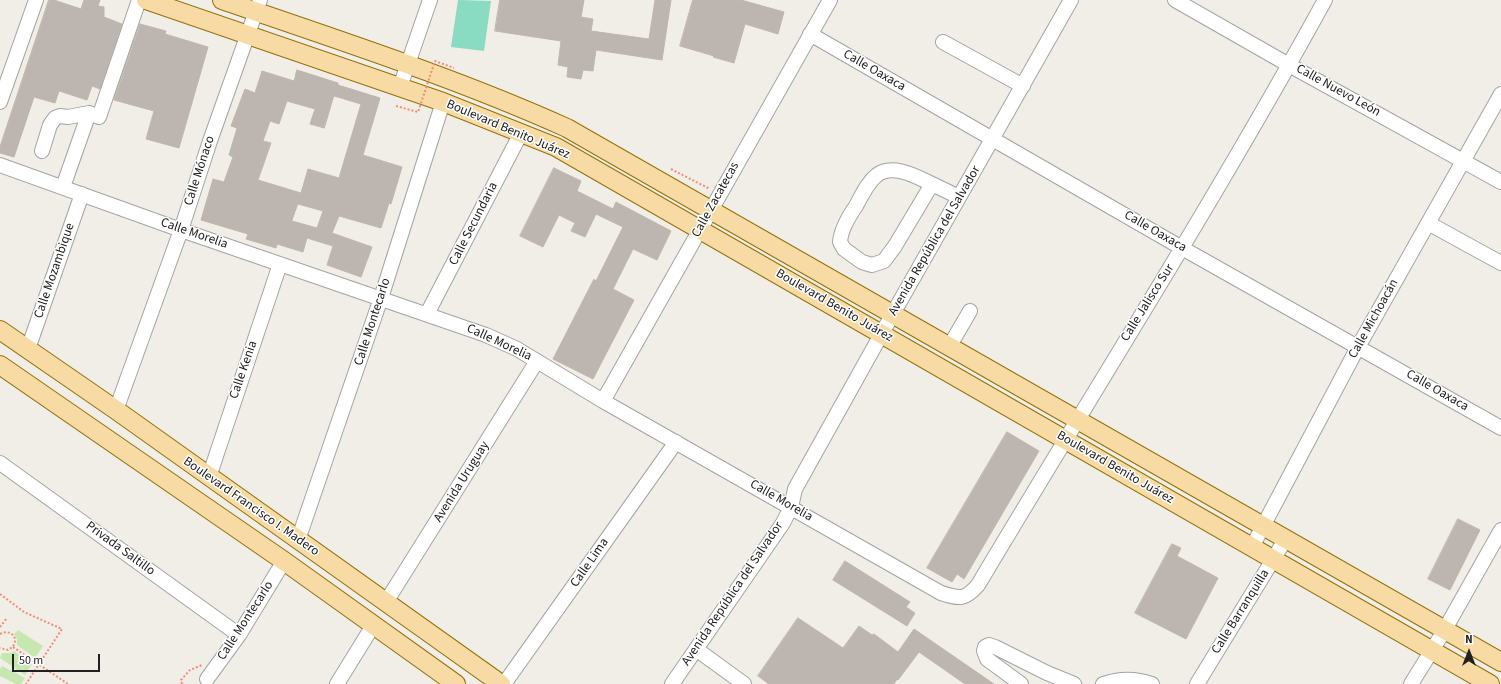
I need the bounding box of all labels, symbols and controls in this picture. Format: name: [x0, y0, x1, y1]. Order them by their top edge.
street label: Calle Oaxaca: [840, 47, 908, 95]
street label: Calle Nuevo León: [1293, 61, 1383, 121]
street label: Boulevard Benito Juárez: [444, 97, 572, 163]
street label: Calle Mónaco: [181, 134, 219, 208]
street label: Calle Zacatecas: [689, 160, 743, 240]
street label: Avenida República del Salvador: [886, 163, 984, 319]
street label: Calle Secundaria: [446, 180, 502, 268]
street label: Calle Oaxaca: [1121, 208, 1189, 256]
street label: Calle Morelia: [158, 215, 230, 253]
street label: Calle Mozambique: [31, 221, 79, 321]
street label: Calle Jalisco Sur: [1118, 261, 1178, 345]
street label: Boulevard Benito Juárez: [773, 266, 895, 346]
street label: Calle Montecarlo: [351, 276, 395, 368]
street label: Calle Michoacán: [1346, 277, 1402, 361]
street label: Calle Morelia: [464, 321, 534, 365]
street label: Calle Kenia: [227, 339, 261, 401]
street label: Calle Oaxaca: [1403, 367, 1471, 415]
street label: Boulevard Benito Juárez: [1054, 428, 1176, 508]
street label: Avenida Uruguay: [431, 439, 493, 525]
street label: Boulevard Francisco I. Madero: [180, 454, 322, 560]
street label: Calle Morelia: [747, 477, 815, 525]
street label: Privada Saltillo: [82, 519, 158, 579]
street label: Avenida República del Salvador: [679, 519, 787, 669]
street label: Calle Lima: [567, 535, 613, 591]
street label: Calle Barranquilla: [1209, 567, 1273, 657]
street label: Calle Montecarlo: [215, 579, 277, 663]
north arrow: [1449, 632, 1489, 672]
text: N: [1465, 632, 1473, 647]
scale bar: [14, 646, 102, 672]
text: 50 m: [19, 652, 43, 669]

